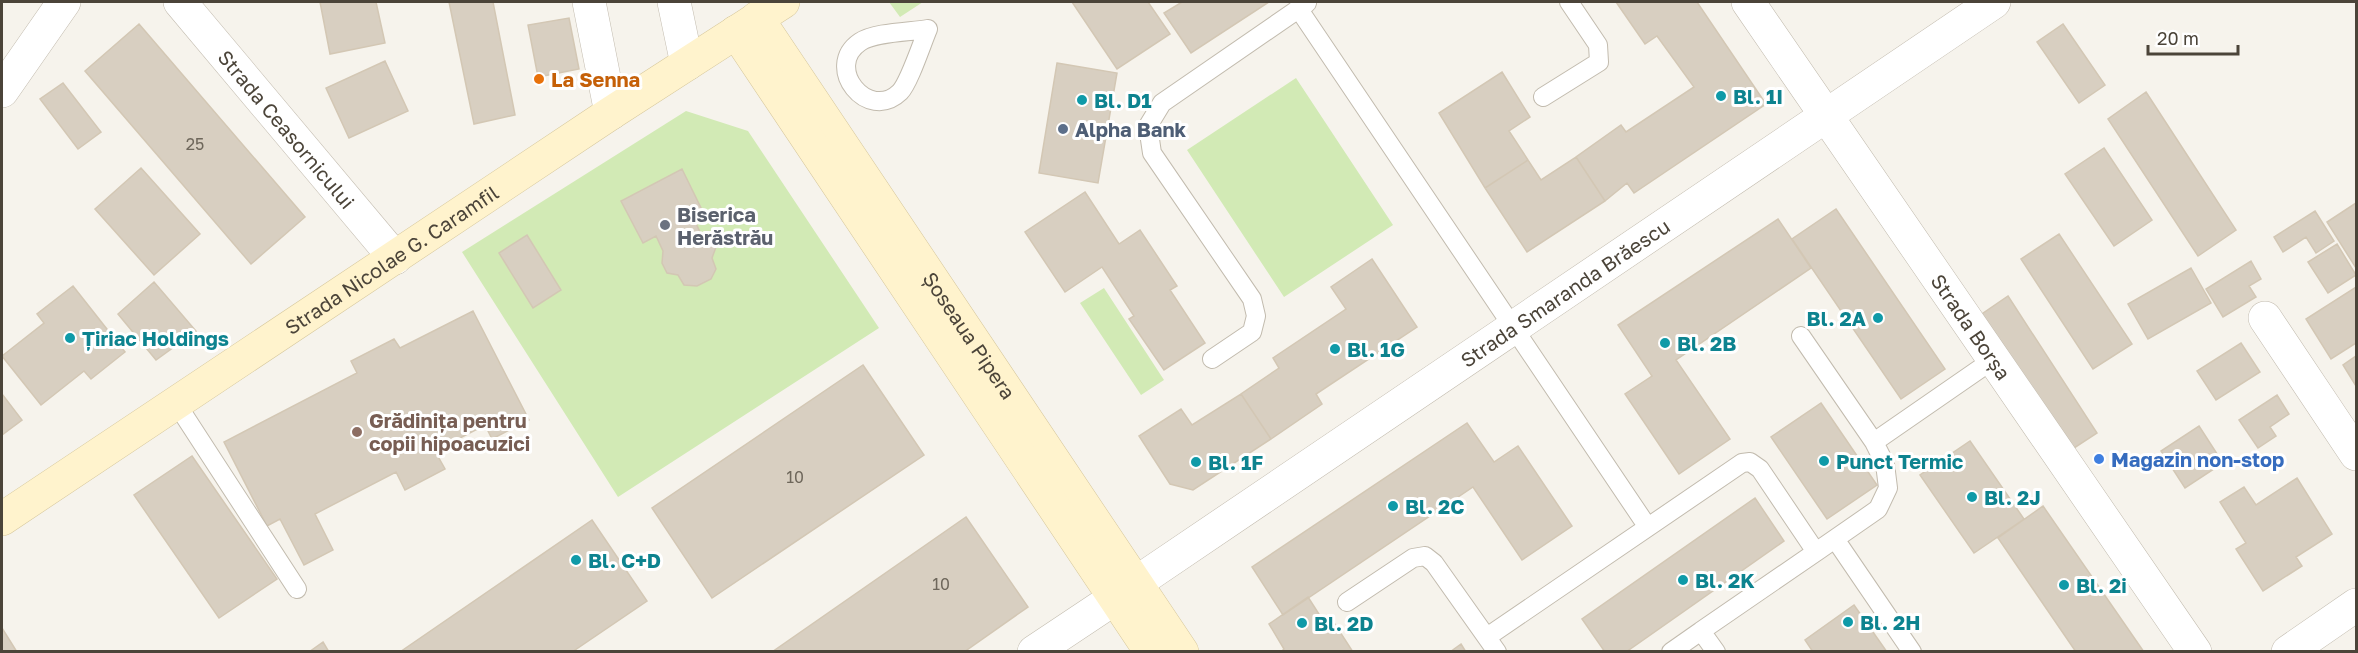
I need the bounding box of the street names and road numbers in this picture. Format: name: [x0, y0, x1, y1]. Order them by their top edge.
street label: Strada Ceasornicului: [213, 45, 360, 213]
street label: Strada Nicolae G. Caramfil: [280, 180, 503, 339]
street label: Strada Smaranda Brăescu: [1456, 213, 1674, 372]
street label: Șoseaua Pipera: [918, 267, 1021, 403]
street label: Strada Borșa: [1926, 269, 2016, 384]

